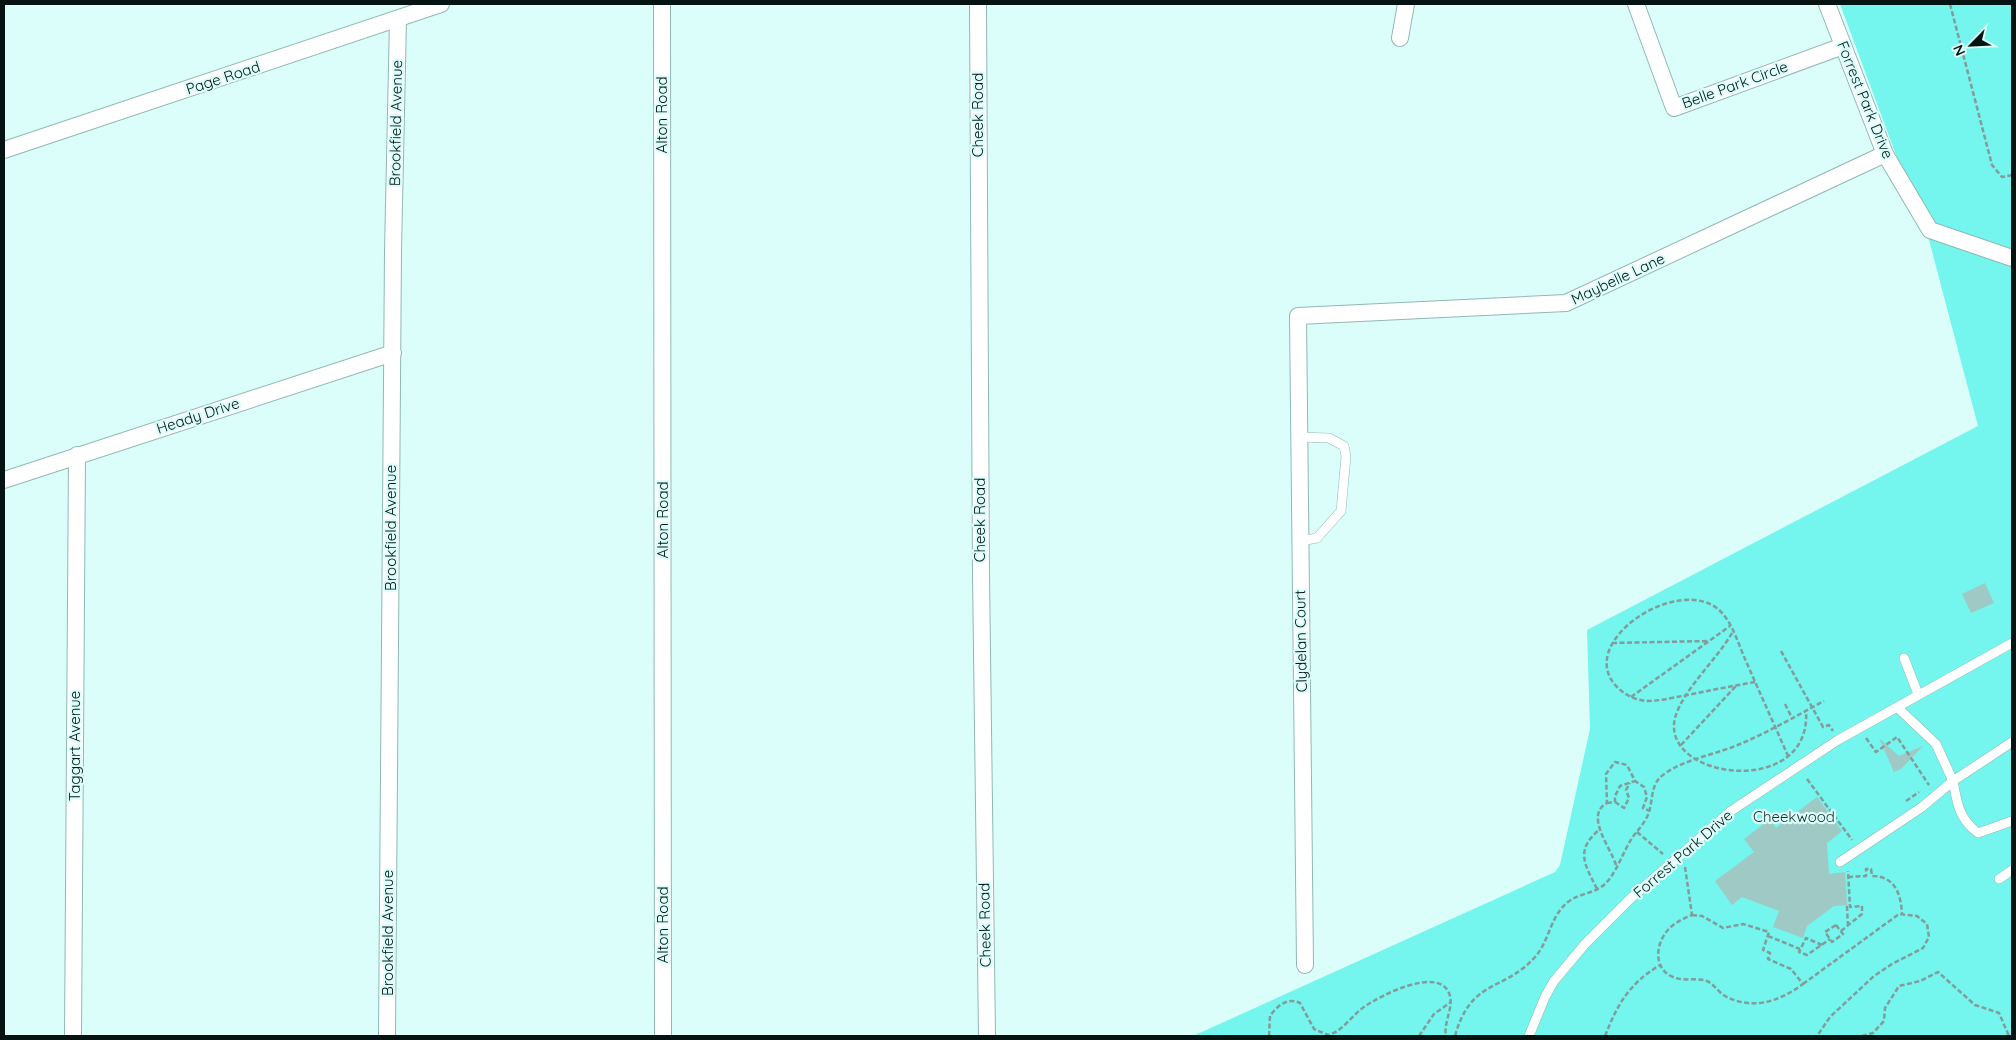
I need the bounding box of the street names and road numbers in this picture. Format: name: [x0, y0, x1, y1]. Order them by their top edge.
street label: Forrest Park Drive: [1833, 38, 1898, 161]
street label: Page Road: [183, 57, 262, 98]
street label: Belle Park Circle: [1679, 57, 1790, 113]
street label: Brookfield Avenue: [385, 60, 406, 186]
street label: Cheek Road: [968, 73, 987, 157]
street label: Alton Road: [652, 76, 671, 154]
street label: Maybelle Lane: [1568, 249, 1668, 309]
street label: Heady Drive: [154, 393, 242, 438]
street label: Brookfield Avenue: [381, 465, 400, 591]
street label: Cheek Road: [970, 478, 989, 562]
street label: Alton Road: [653, 481, 672, 559]
street label: Clydelan Court: [1290, 590, 1311, 692]
street label: Taggart Avenue: [65, 691, 84, 801]
street label: Forrest Park Drive: [1629, 805, 1736, 902]
street label: Brookfield Avenue: [378, 870, 397, 996]
street label: Cheek Road: [974, 883, 995, 967]
street label: Alton Road: [653, 886, 672, 964]

